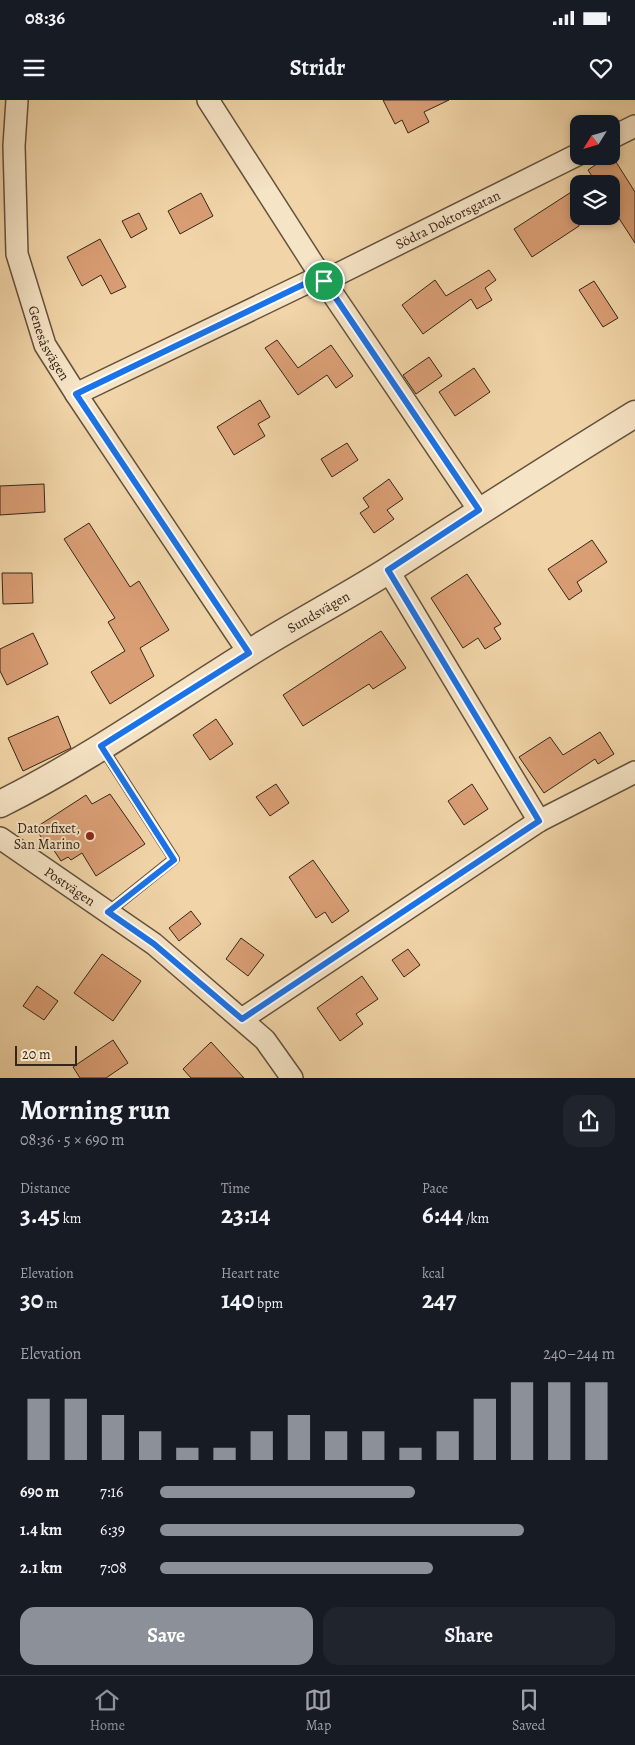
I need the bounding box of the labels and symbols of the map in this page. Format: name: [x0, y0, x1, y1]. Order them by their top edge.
north arrow: [570, 115, 620, 165]
street label: Södra Doktorsgatan: [392, 185, 504, 253]
pin: [303, 260, 345, 302]
street label: Genesåsvägen: [24, 303, 75, 384]
street label: Sundsvägen: [284, 586, 353, 637]
place label: Datorfixet, San Marino: [14, 819, 80, 854]
marker: Datorfixet, San Marino: [84, 830, 96, 842]
street label: Postvägen: [41, 862, 99, 911]
scale bar: [15, 1042, 78, 1066]

